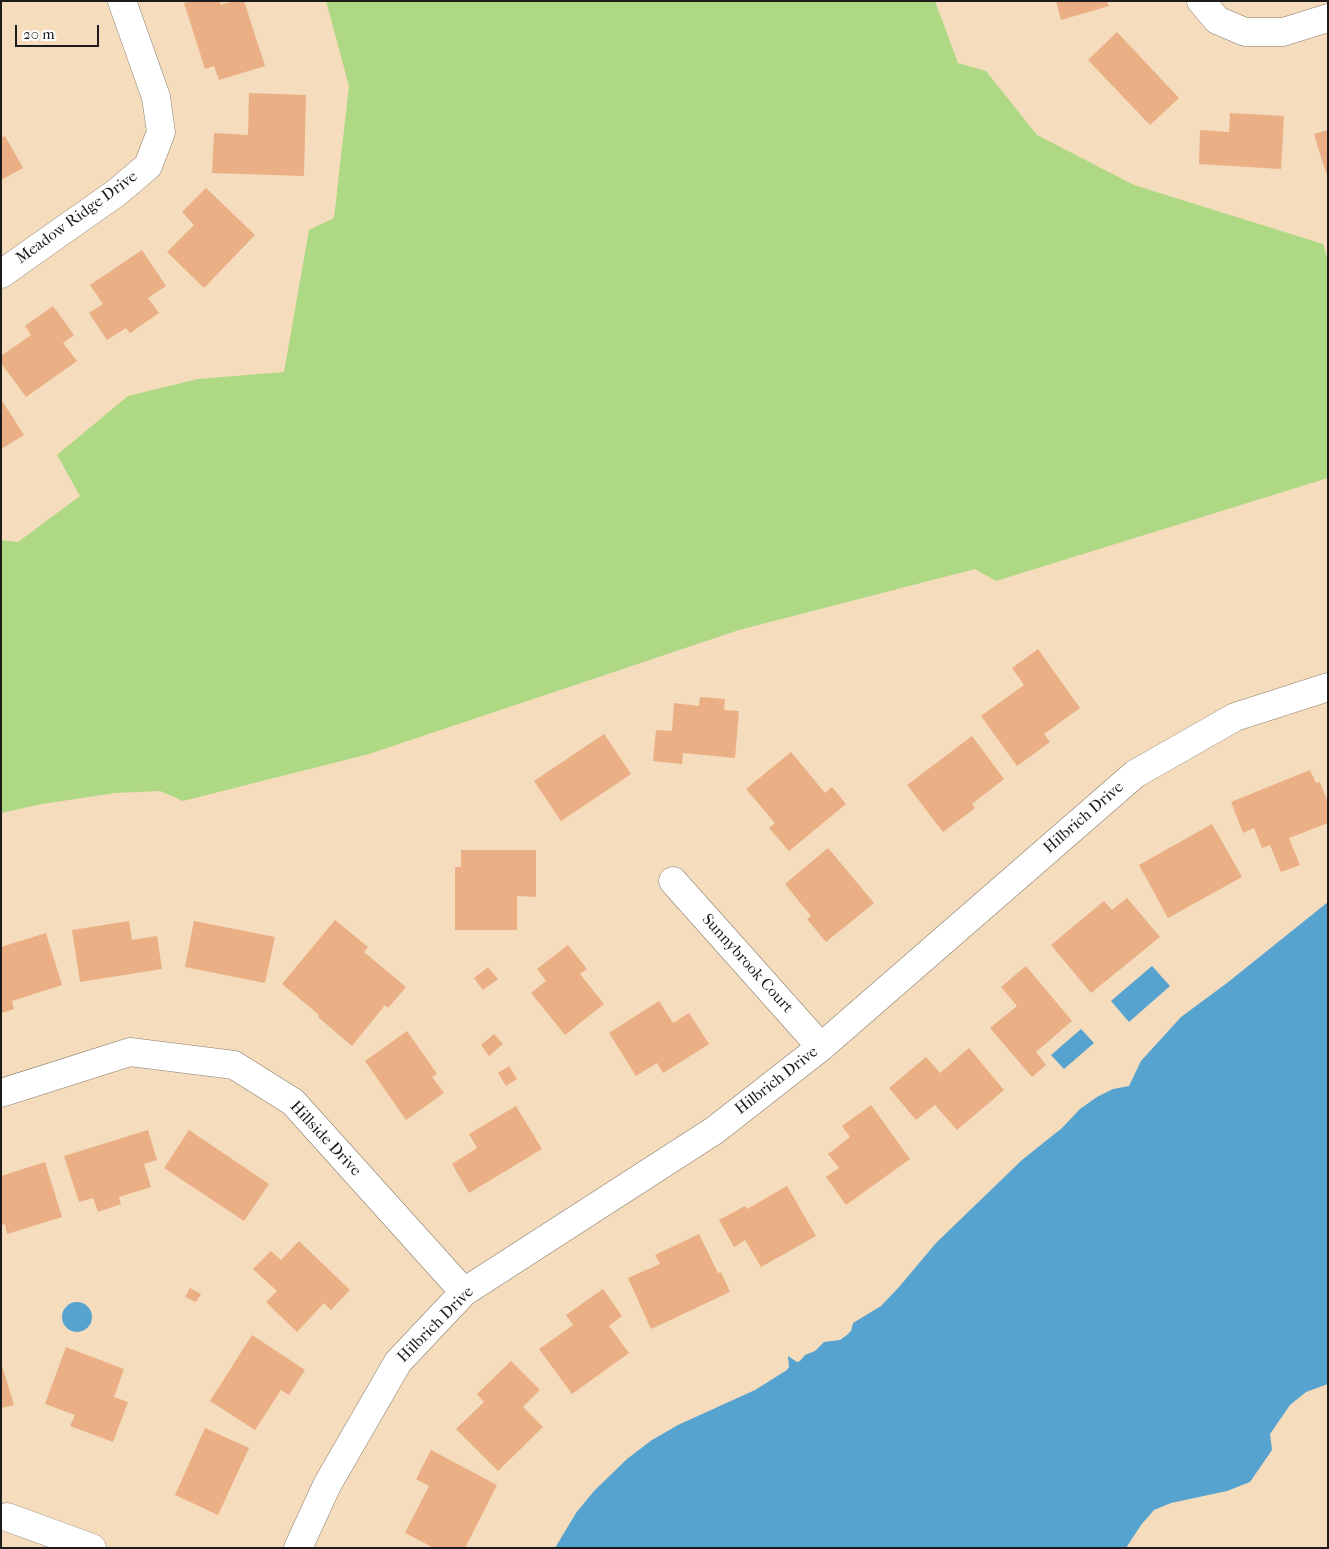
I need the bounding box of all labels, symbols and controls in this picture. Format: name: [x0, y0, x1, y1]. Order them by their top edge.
scale bar: [18, 15, 101, 47]
text: 20 m: [23, 25, 55, 43]
street label: Meadow Ridge Drive: [12, 167, 142, 269]
street label: Hilbrich Drive: [1040, 778, 1128, 858]
street label: Sunnybrook Court: [697, 910, 797, 1018]
street label: Hilbrich Drive: [732, 1043, 822, 1119]
street label: Hillside Drive: [285, 1097, 365, 1181]
street label: Hilbrich Drive: [394, 1283, 478, 1367]

